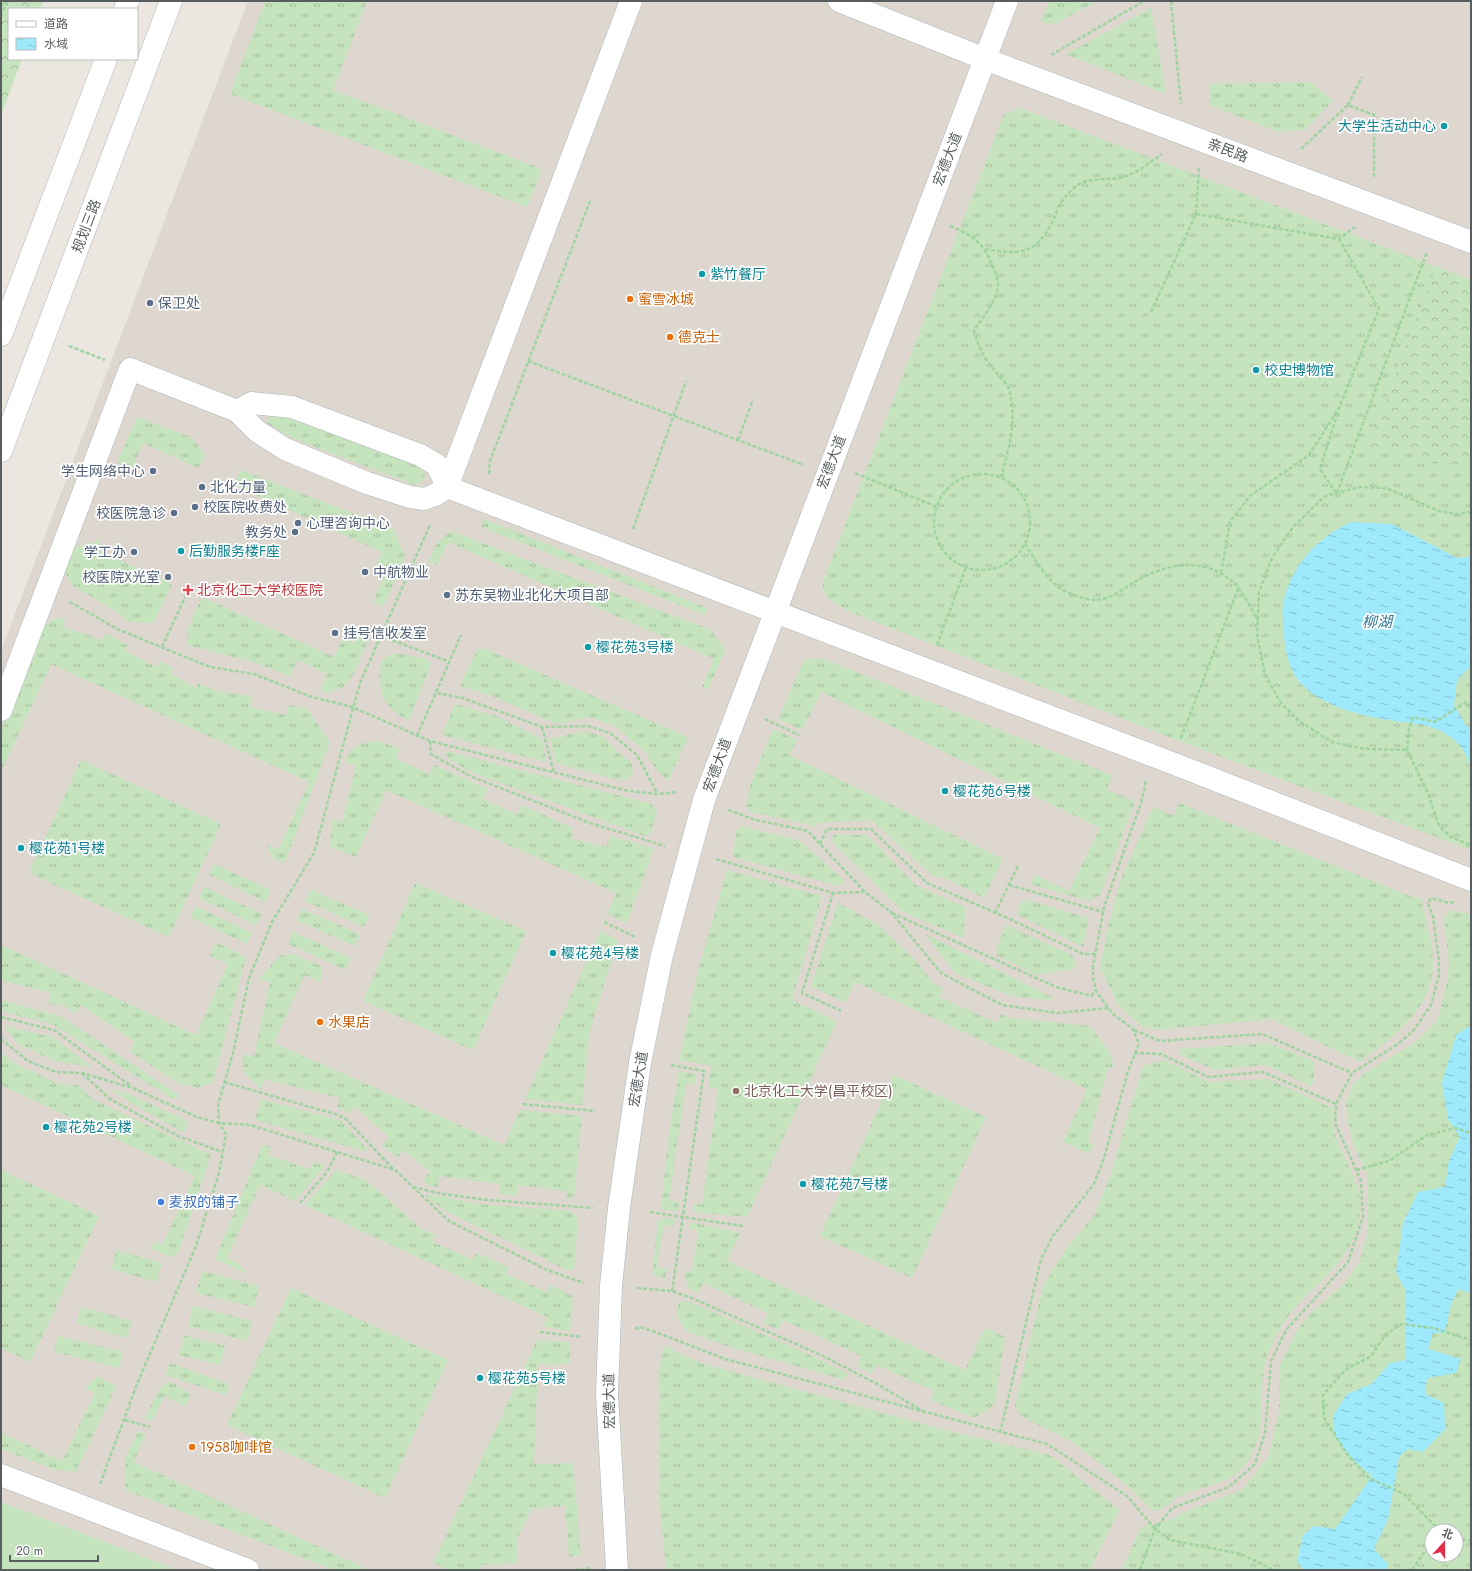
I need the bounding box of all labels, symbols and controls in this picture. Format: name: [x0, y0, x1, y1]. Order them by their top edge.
legend: [8, 8, 138, 60]
text: 道路: [44, 15, 68, 33]
text: 水域: [44, 35, 68, 53]
place label: 大学生活动中心: [1338, 116, 1436, 136]
marker: 大学生活动中心: [1439, 121, 1449, 131]
street label: 宏德大道: [928, 129, 966, 189]
street label: 亲民路: [1205, 133, 1251, 167]
street label: 规划三路: [67, 196, 105, 256]
place label: 紫竹餐厅: [710, 264, 766, 284]
marker: 紫竹餐厅: [697, 269, 707, 279]
place label: 蜜雪冰城: [638, 289, 694, 309]
place label: 保卫处: [158, 293, 200, 313]
marker: 蜜雪冰城: [625, 294, 635, 304]
marker: 保卫处: [145, 298, 155, 308]
place label: 德克士: [678, 327, 720, 347]
marker: 德克士: [665, 332, 675, 342]
place label: 校史博物馆: [1264, 360, 1334, 380]
marker: 校史博物馆: [1251, 365, 1261, 375]
street label: 宏德大道: [812, 432, 850, 492]
place label: 学生网络中心: [61, 461, 145, 481]
marker: 学生网络中心: [148, 466, 158, 476]
place label: 北化力量: [210, 477, 266, 497]
marker: 北化力量: [197, 482, 207, 492]
place label: 校医院收费处: [203, 497, 287, 517]
marker: 校医院收费处: [190, 502, 200, 512]
place label: 校医院急诊: [96, 503, 166, 523]
marker: 校医院急诊: [169, 508, 179, 518]
place label: 心理咨询中心: [306, 513, 390, 533]
marker: 心理咨询中心: [293, 518, 303, 528]
place label: 教务处: [245, 522, 287, 542]
marker: 教务处: [290, 527, 300, 537]
place label: 后勤服务楼F座: [189, 541, 280, 561]
place label: 学工办: [84, 542, 126, 562]
marker: 后勤服务楼F座: [176, 546, 186, 556]
marker: 学工办: [129, 547, 139, 557]
place label: 中航物业: [373, 562, 429, 582]
place label: 校医院X光室: [82, 567, 160, 587]
marker: 中航物业: [360, 567, 370, 577]
marker: 校医院X光室: [163, 572, 173, 582]
place label: 北京化工大学校医院: [197, 580, 323, 600]
marker: 北京化工大学校医院: [182, 584, 194, 596]
place label: 苏东吴物业北化大项目部: [455, 585, 609, 605]
marker: 苏东吴物业北化大项目部: [442, 590, 452, 600]
water label: 柳湖: [1362, 611, 1394, 633]
place label: 挂号信收发室: [343, 623, 427, 643]
marker: 挂号信收发室: [330, 628, 340, 638]
place label: 樱花苑3号楼: [596, 637, 674, 657]
marker: 樱花苑3号楼: [583, 642, 593, 652]
street label: 宏德大道: [698, 735, 736, 795]
place label: 樱花苑6号楼: [953, 781, 1031, 801]
marker: 樱花苑6号楼: [940, 786, 950, 796]
place label: 樱花苑1号楼: [29, 838, 105, 858]
marker: 樱花苑1号楼: [16, 843, 26, 853]
place label: 樱花苑4号楼: [561, 943, 639, 963]
marker: 樱花苑4号楼: [548, 948, 558, 958]
place label: 水果店: [328, 1012, 370, 1032]
marker: 水果店: [315, 1017, 325, 1027]
street label: 宏德大道: [624, 1050, 652, 1108]
place label: 北京化工大学(昌平校区): [744, 1081, 893, 1101]
marker: 北京化工大学(昌平校区): [731, 1086, 741, 1096]
place label: 樱花苑2号楼: [54, 1117, 132, 1137]
marker: 樱花苑2号楼: [41, 1122, 51, 1132]
place label: 樱花苑7号楼: [811, 1174, 888, 1194]
marker: 樱花苑7号楼: [798, 1179, 808, 1189]
place label: 麦叔的铺子: [169, 1192, 239, 1212]
marker: 麦叔的铺子: [156, 1197, 166, 1207]
place label: 樱花苑5号楼: [488, 1368, 566, 1388]
marker: 樱花苑5号楼: [475, 1373, 485, 1383]
street label: 宏德大道: [599, 1373, 619, 1429]
place label: 1958咖啡馆: [200, 1437, 272, 1457]
marker: 1958咖啡馆: [187, 1442, 197, 1452]
north arrow: [1424, 1523, 1464, 1563]
text: 北: [1440, 1524, 1456, 1543]
scale bar: [10, 1537, 98, 1563]
text: 20 m: [16, 1542, 43, 1560]

